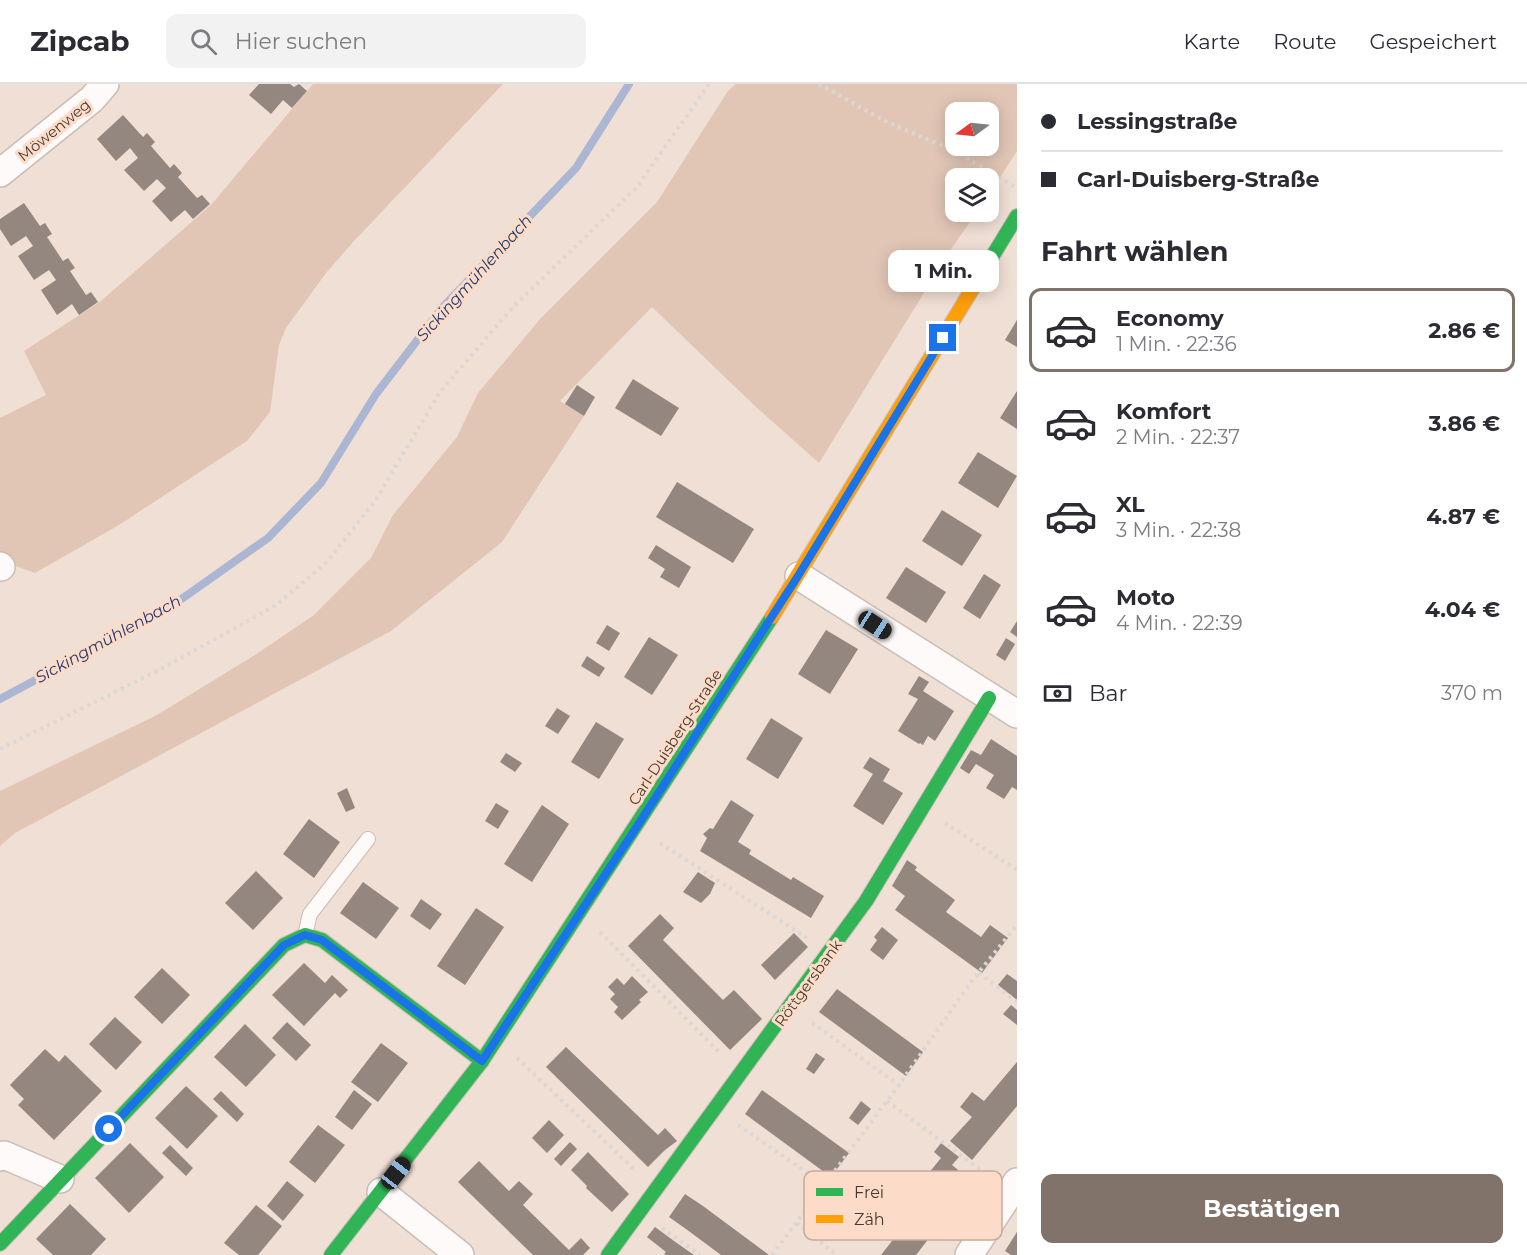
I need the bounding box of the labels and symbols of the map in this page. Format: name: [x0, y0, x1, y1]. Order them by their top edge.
street label: Möwenweg: [14, 95, 94, 165]
north arrow: [945, 102, 999, 156]
water label: Sickingmühlenbach: [412, 211, 536, 345]
callout: 1 Min.: [888, 251, 998, 293]
route end: [929, 324, 956, 351]
water label: Sickingmühlenbach: [32, 591, 184, 687]
car: [855, 608, 895, 642]
street label: Carl-Duisberg-Straße: [624, 665, 726, 809]
street label: Röttgersbank: [770, 936, 846, 1030]
route start: [95, 1115, 122, 1142]
car: [378, 1153, 414, 1193]
legend: [804, 1171, 1002, 1240]
text: Frei: [854, 1183, 884, 1202]
text: Zäh: [854, 1210, 885, 1229]

